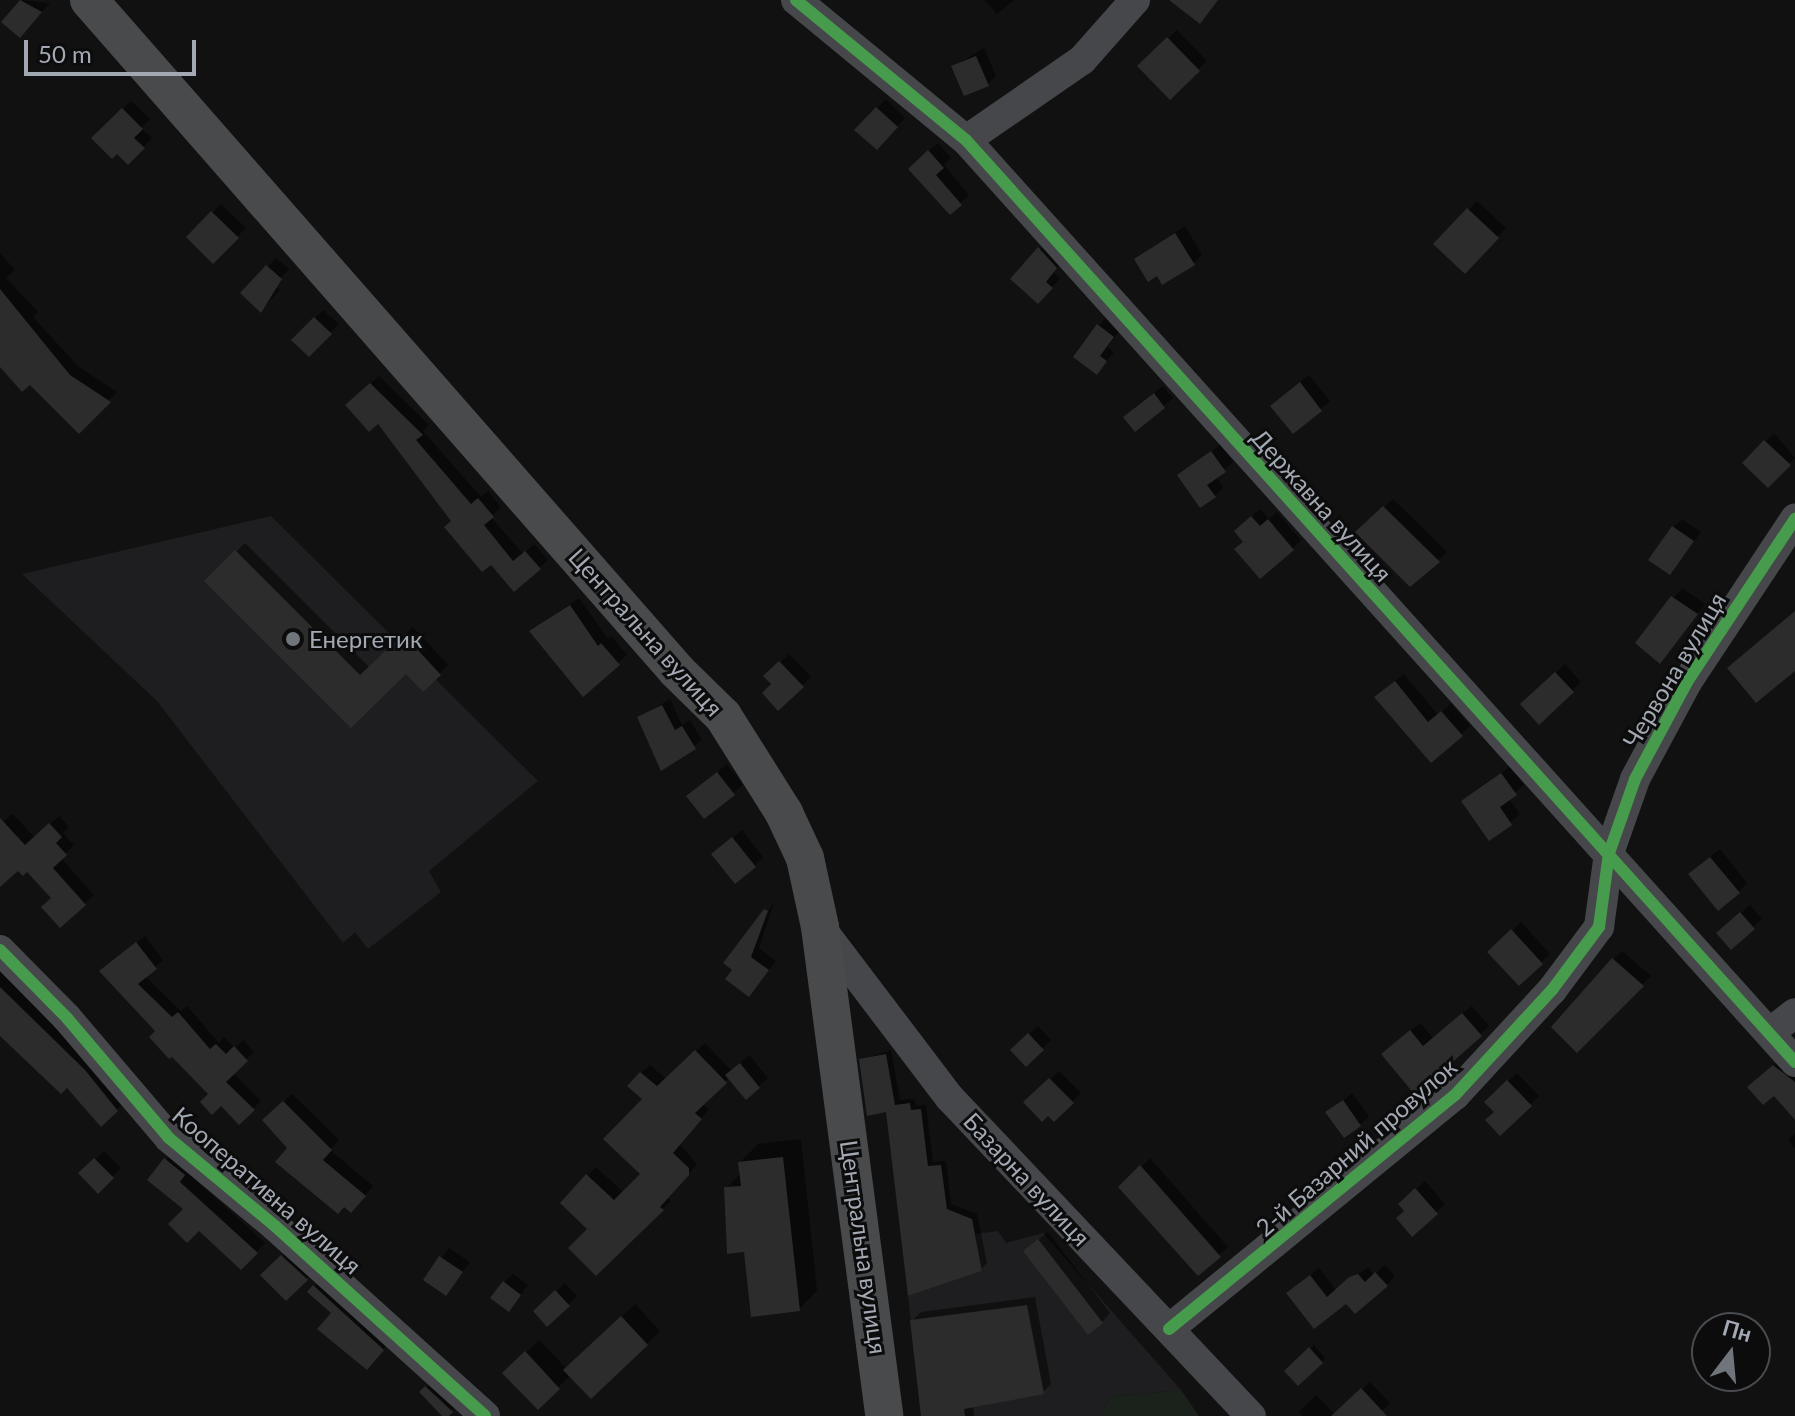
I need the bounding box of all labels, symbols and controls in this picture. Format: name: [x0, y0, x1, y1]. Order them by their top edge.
scale bar: [28, 24, 200, 74]
text: 50 m: [38, 39, 92, 68]
street label: Державна вулиця: [1246, 423, 1398, 587]
street label: Центральна вулиця: [563, 542, 729, 722]
street label: Червона вулиця: [1616, 587, 1732, 753]
place label: Енергетик: [309, 625, 422, 653]
marker: Енергетик: [284, 630, 302, 648]
street label: 2-й Базарний провулок: [1250, 1052, 1462, 1242]
street label: Кооперативна вулиця: [167, 1100, 367, 1280]
street label: Базарна вулиця: [958, 1106, 1096, 1252]
street label: Центральна вулиця: [835, 1138, 893, 1356]
north arrow: [1691, 1312, 1771, 1392]
text: Пн: [1720, 1313, 1755, 1347]

